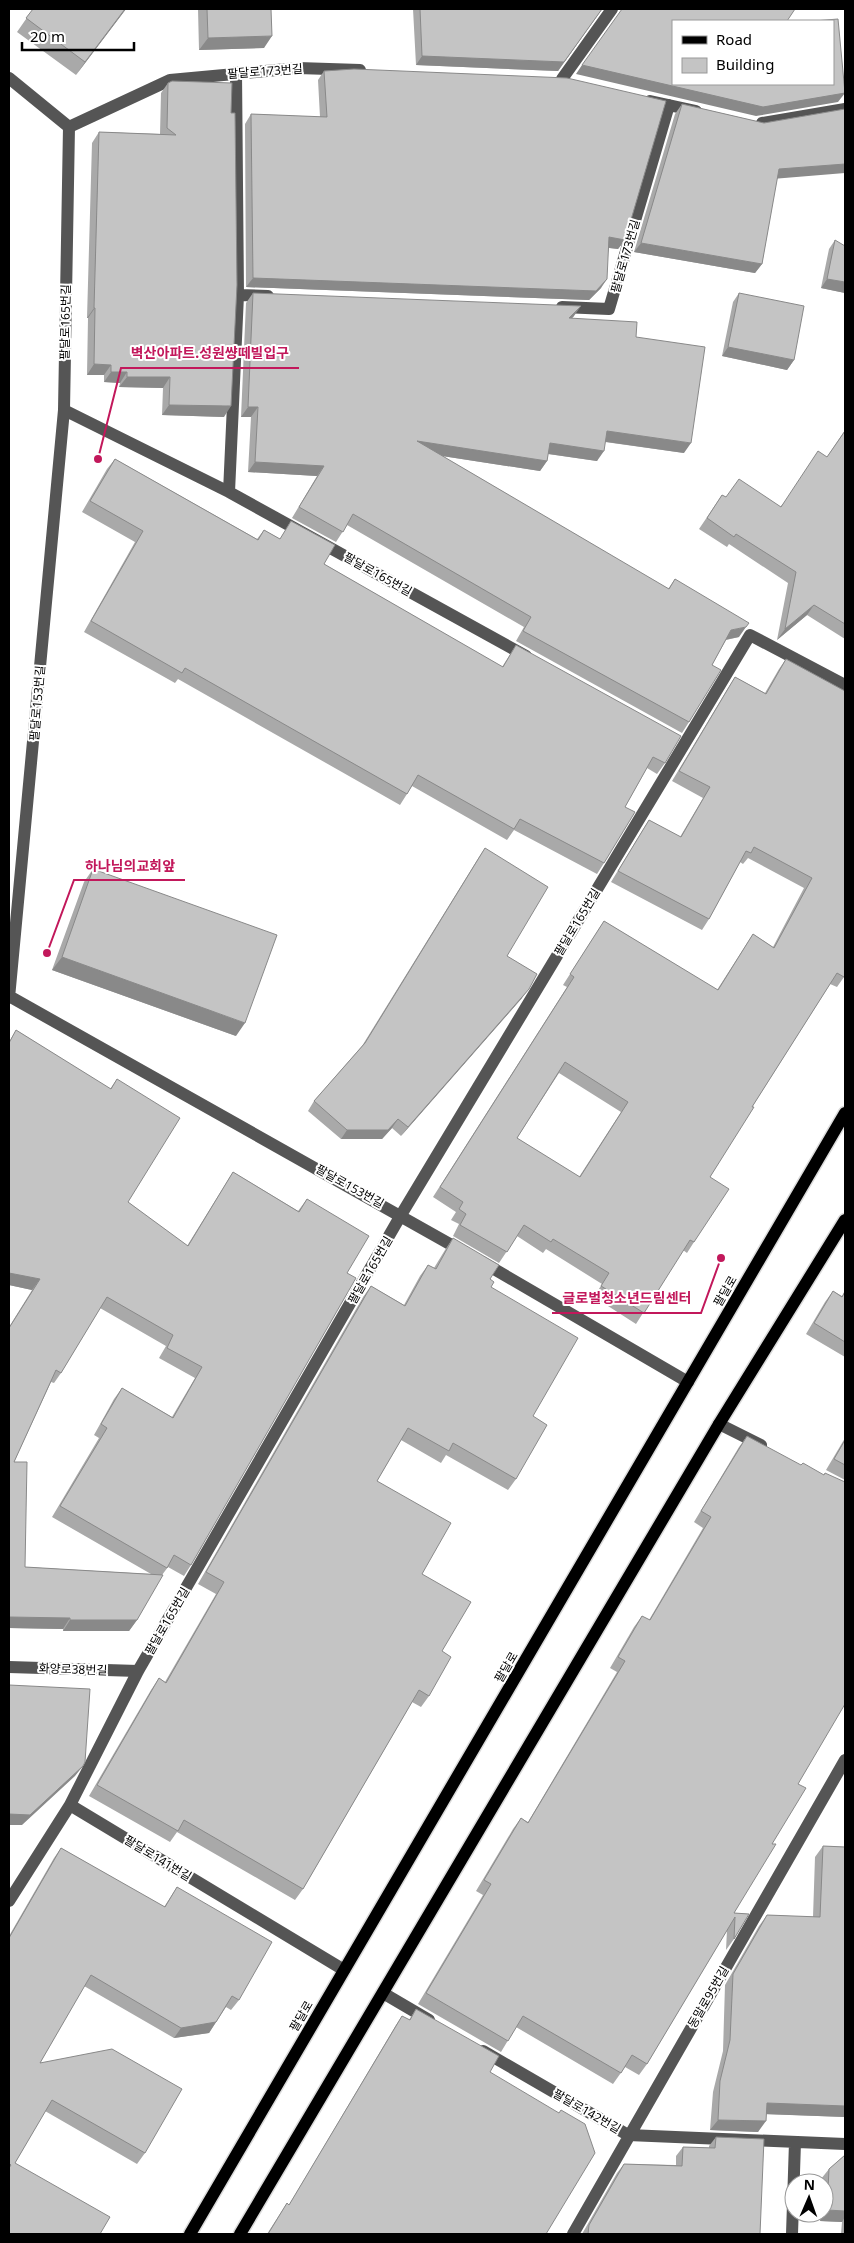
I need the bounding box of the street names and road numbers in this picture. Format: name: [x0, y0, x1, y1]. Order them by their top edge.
street label: 팔달로173번길: [227, 60, 303, 82]
street label: 팔달로173번길: [606, 217, 644, 295]
street label: 팔달로165번길: [56, 284, 74, 360]
street label: 팔달로165번길: [341, 548, 415, 600]
street label: 팔달로153번길: [25, 665, 49, 741]
street label: 팔달로165번길: [550, 885, 604, 959]
street label: 팔달로153번길: [313, 1160, 387, 1212]
street label: 팔달로165번길: [344, 1233, 396, 1307]
street label: 팔달로: [709, 1272, 741, 1310]
street label: 팔달로165번길: [141, 1584, 193, 1658]
street label: 팔달로: [490, 1648, 522, 1686]
street label: 화양로38번길: [38, 1659, 108, 1679]
street label: 팔달로141번길: [121, 1831, 195, 1885]
street label: 동말로95번길: [683, 1963, 733, 2031]
street label: 팔달로: [285, 1997, 317, 2035]
street label: 팔달로142번길: [550, 2085, 624, 2137]

